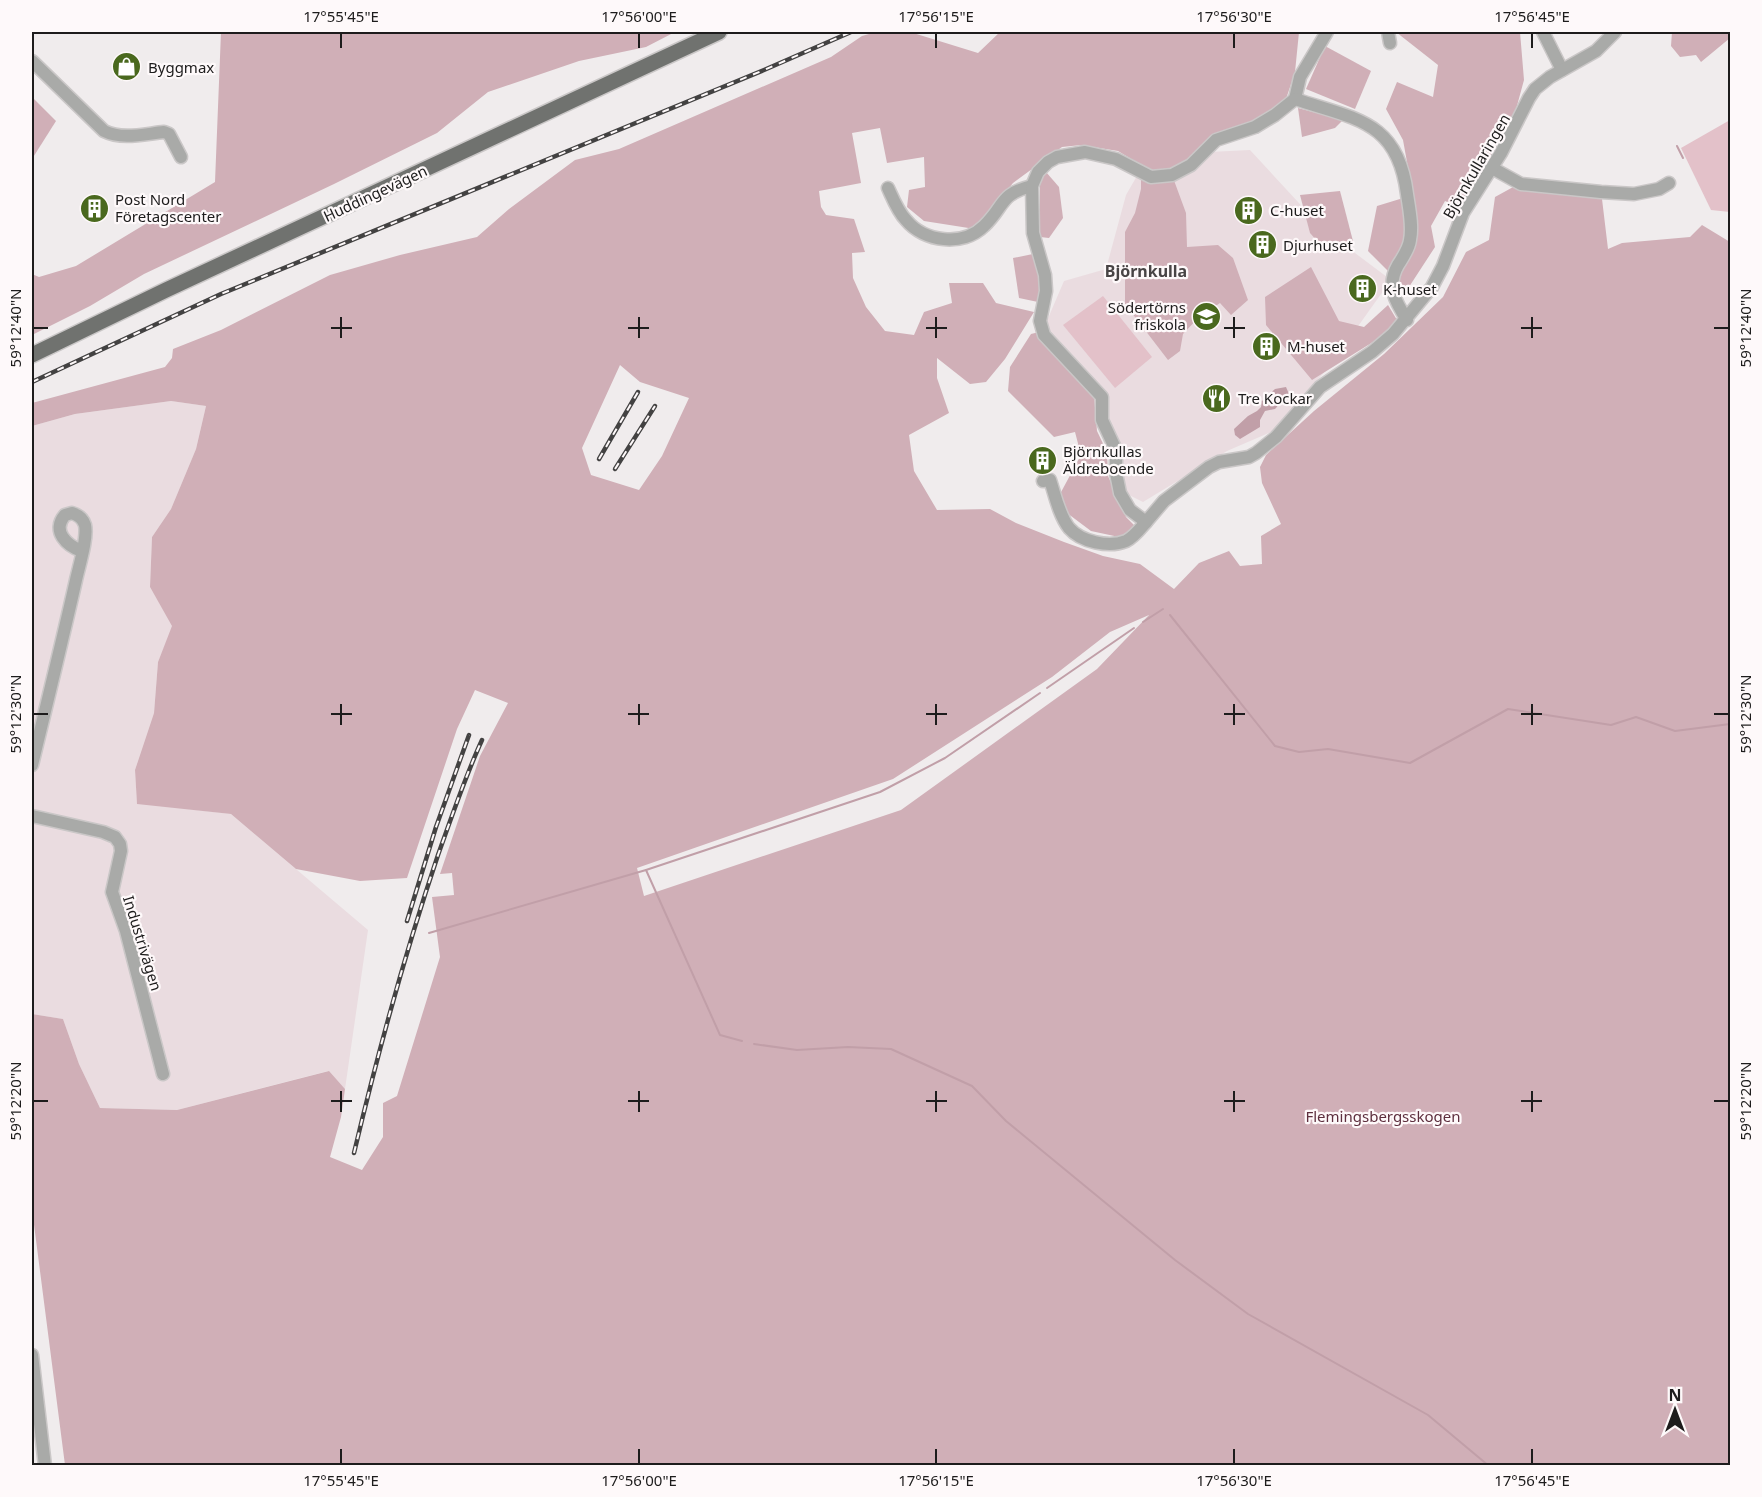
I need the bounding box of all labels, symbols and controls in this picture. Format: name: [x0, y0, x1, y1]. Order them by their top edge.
text: 17°55'45"E: [303, 6, 379, 26]
text: 17°56'00"E: [601, 6, 677, 26]
text: 17°56'15"E: [898, 6, 974, 26]
text: 17°56'30"E: [1196, 6, 1272, 26]
text: 17°56'45"E: [1494, 6, 1570, 26]
shop icon: Byggmax: [111, 51, 143, 83]
place label: Byggmax: [148, 57, 214, 77]
street label: Björnkullaringen: [1438, 110, 1514, 222]
street label: Huddingevägen: [320, 160, 430, 226]
place label: Post Nord Företagscenter: [115, 189, 221, 226]
building icon: Post Nord Företagscenter: [78, 192, 110, 224]
building icon: C-huset: [1233, 194, 1265, 226]
place label: C-huset: [1270, 200, 1324, 220]
building icon: Djurhuset: [1246, 229, 1278, 261]
place label: Djurhuset: [1283, 235, 1353, 255]
district label: Björnkulla: [1105, 260, 1187, 282]
building icon: K-huset: [1346, 273, 1378, 305]
place label: K-huset: [1383, 279, 1437, 299]
text: 59°12'40"N: [5, 289, 25, 367]
text: 59°12'40"N: [1735, 289, 1755, 367]
place label: Södertörns friskola: [1108, 297, 1186, 334]
school or university icon: Södertörns friskola: [1191, 300, 1223, 332]
building icon: M-huset: [1250, 330, 1282, 362]
place label: M-huset: [1287, 336, 1346, 356]
restaurant icon: Tre Kockar: [1201, 382, 1233, 414]
place label: Tre Kockar: [1238, 388, 1312, 408]
place label: Björnkullas Äldreboende: [1063, 441, 1154, 478]
building icon: Björnkullas Äldreboende: [1026, 444, 1058, 476]
text: 59°12'30"N: [5, 675, 25, 753]
text: 59°12'30"N: [1735, 675, 1755, 753]
street label: Industrivägen: [119, 893, 167, 993]
text: 59°12'20"N: [5, 1062, 25, 1140]
text: 59°12'20"N: [1735, 1062, 1755, 1140]
park label: Flemingsbergsskogen: [1305, 1106, 1461, 1126]
north arrow: [1645, 1380, 1705, 1440]
text: N: [1668, 1384, 1682, 1406]
text: 17°55'45"E: [303, 1470, 379, 1490]
text: 17°56'00"E: [601, 1470, 677, 1490]
text: 17°56'15"E: [898, 1470, 974, 1490]
text: 17°56'30"E: [1196, 1470, 1272, 1490]
text: 17°56'45"E: [1494, 1470, 1570, 1490]

